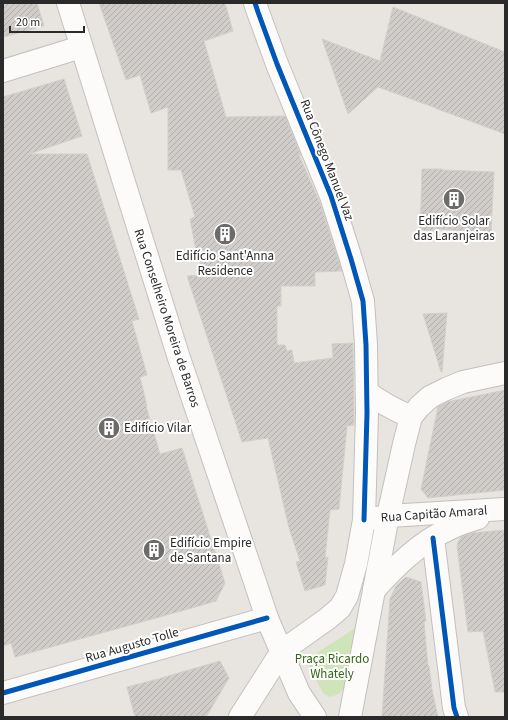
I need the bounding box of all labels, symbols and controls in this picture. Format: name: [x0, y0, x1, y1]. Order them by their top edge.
scale bar: [10, 8, 84, 34]
text: 20 m: [16, 14, 40, 31]
street label: Rua Cônego Manuel Vaz: [296, 97, 359, 224]
building icon: Edifício Solar das Laranjeiras: [441, 186, 467, 212]
place label: Edifício Solar das Laranjeiras: [413, 212, 495, 245]
building icon: Edifício Sant'Anna Residence: [212, 221, 238, 247]
street label: Rua Conselheiro Moreira de Barros: [130, 226, 205, 410]
place label: Edifício Sant'Anna Residence: [176, 247, 274, 280]
building icon: Edifício Vilar: [96, 415, 122, 441]
place label: Edifício Vilar: [124, 419, 192, 437]
street label: Rua Capitão Amaral: [380, 501, 488, 527]
place label: Edifício Empire de Santana: [170, 534, 252, 567]
building icon: Edifício Empire de Santana: [141, 537, 167, 563]
street label: Rua Augusto Tolle: [83, 623, 181, 667]
park label: Praça Ricardo Whately: [295, 650, 369, 683]

